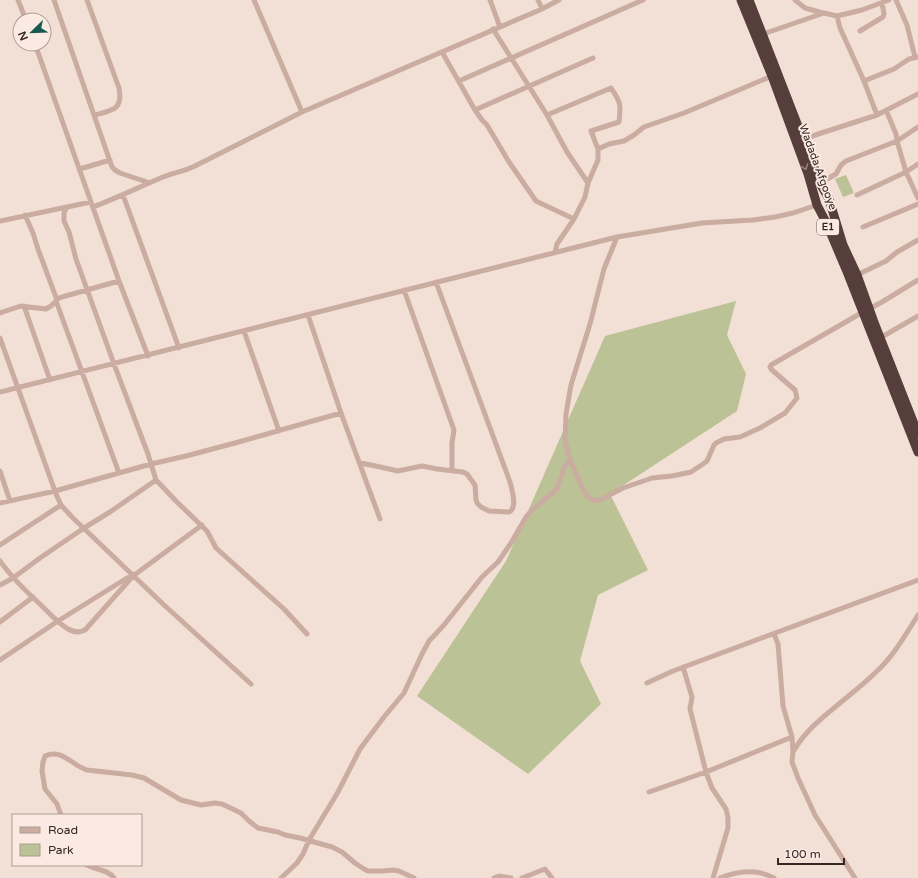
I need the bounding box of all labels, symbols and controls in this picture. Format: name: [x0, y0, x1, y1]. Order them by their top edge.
north arrow: [12, 12, 52, 52]
text: N: [16, 29, 31, 42]
street label: Wadada Afgooye: [796, 122, 840, 212]
one-way arrow: [801, 164, 809, 171]
road number: E1: [817, 219, 839, 235]
legend: [12, 814, 142, 866]
text: Road: [48, 823, 78, 837]
scale bar: [778, 840, 844, 866]
text: Park: [48, 843, 74, 857]
text: 100 m: [784, 847, 821, 861]

